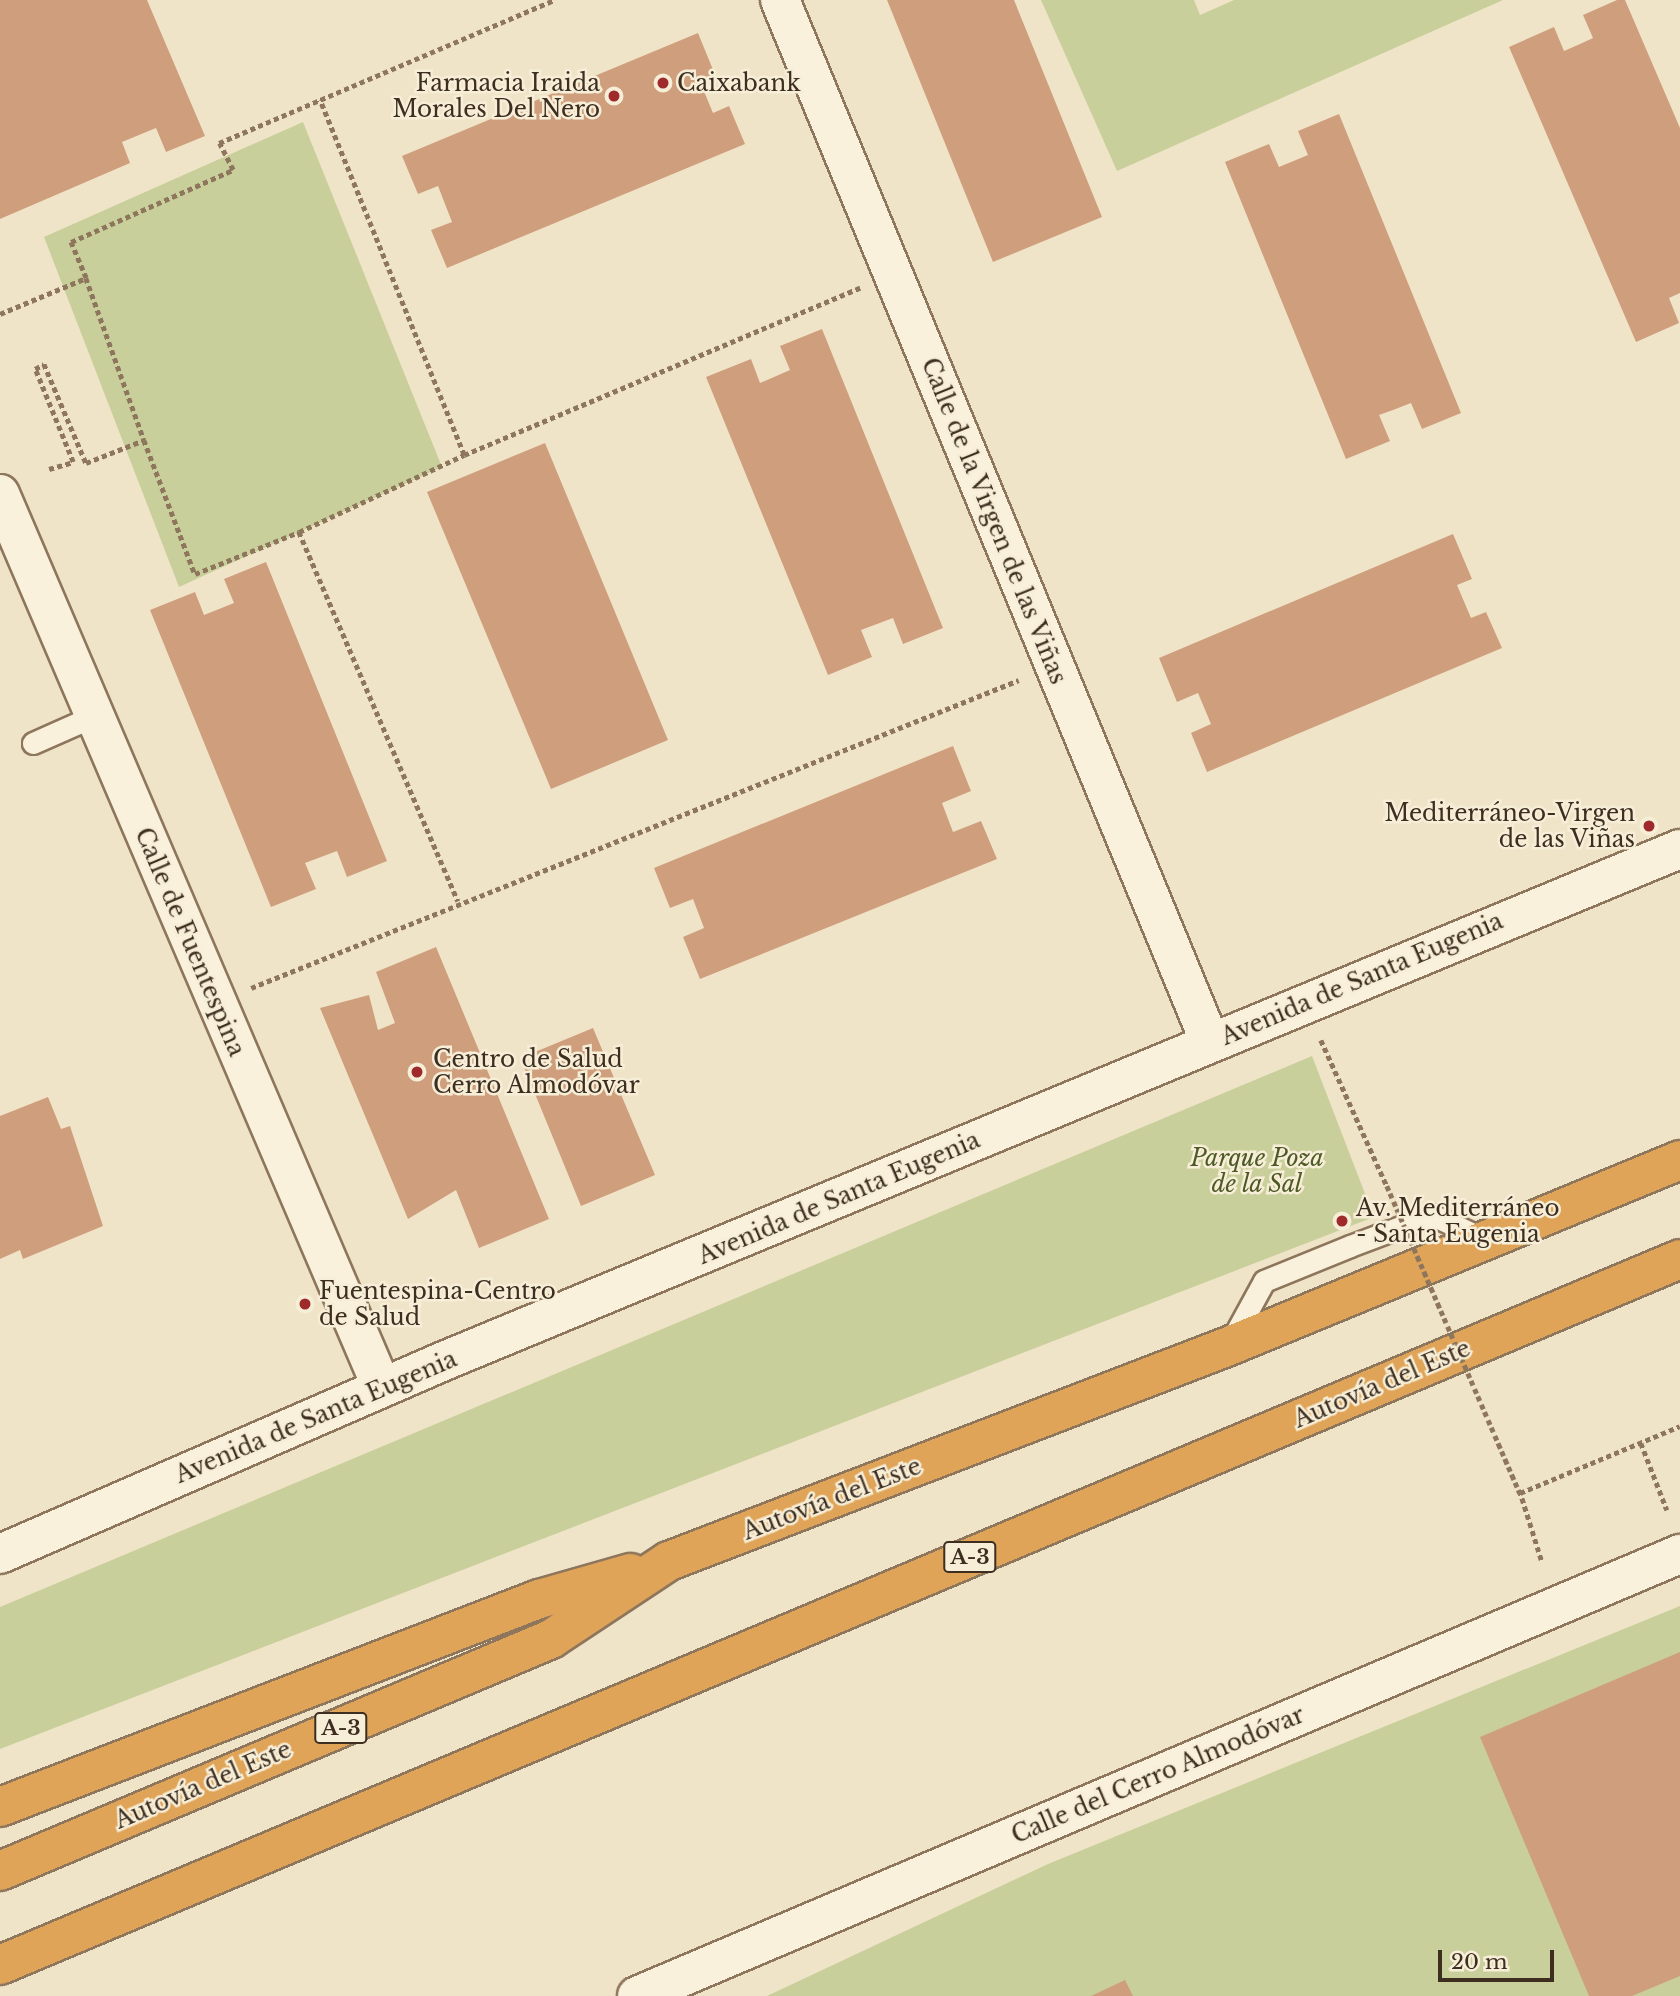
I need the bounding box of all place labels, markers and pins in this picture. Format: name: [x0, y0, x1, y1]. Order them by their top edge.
place label: Farmacia Iraida Morales Del Nero: [392, 69, 600, 123]
place label: Caixabank: [677, 69, 801, 97]
marker: Caixabank: [655, 75, 671, 91]
marker: Farmacia Iraida Morales Del Nero: [606, 88, 622, 104]
place label: Mediterráneo-Virgen de las Viñas: [1384, 799, 1635, 853]
marker: Mediterráneo-Virgen de las Viñas: [1641, 818, 1657, 834]
place label: Centro de Salud Cerro Almodóvar: [433, 1045, 641, 1099]
marker: Centro de Salud Cerro Almodóvar: [407, 1062, 427, 1082]
place label: Av. Mediterráneo - Santa Eugenia: [1356, 1194, 1560, 1248]
marker: Av. Mediterráneo - Santa Eugenia: [1334, 1213, 1350, 1229]
place label: Fuentespina-Centro de Salud: [319, 1277, 556, 1331]
marker: Fuentespina-Centro de Salud: [297, 1296, 313, 1312]

